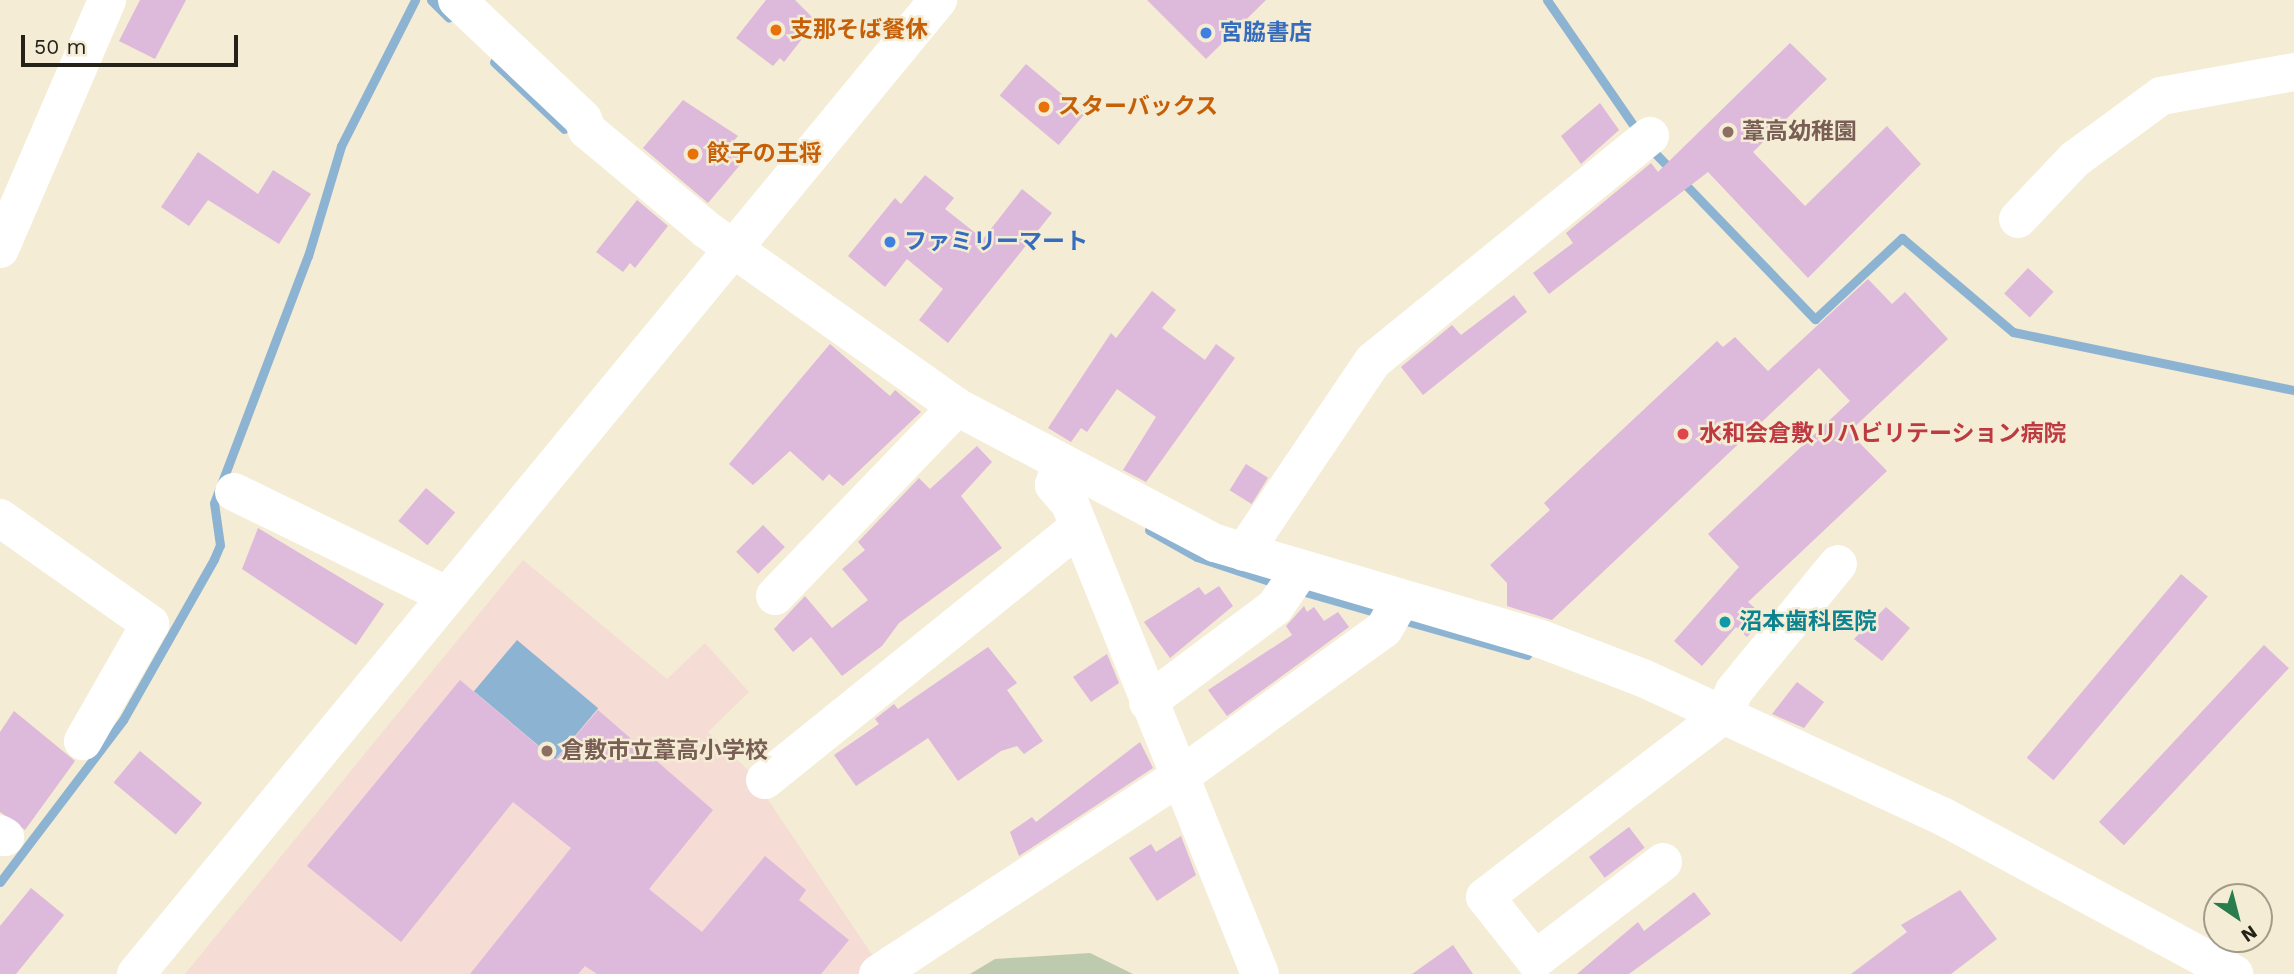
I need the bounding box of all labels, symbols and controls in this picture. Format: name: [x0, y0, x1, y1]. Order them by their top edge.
place label: 支那そば餐休: [790, 16, 928, 44]
place label: 宮脇書店: [1220, 19, 1312, 47]
scale bar: [24, 21, 242, 65]
marker: 支那そば餐休: [768, 22, 784, 38]
marker: 宮脇書店: [1198, 25, 1214, 41]
text: 50 m: [34, 34, 86, 59]
place label: スターバックス: [1058, 93, 1219, 121]
marker: スターバックス: [1036, 99, 1052, 115]
place label: 葦高幼稚園: [1742, 118, 1857, 146]
marker: 葦高幼稚園: [1720, 124, 1736, 140]
place label: 餃子の王将: [707, 140, 822, 168]
marker: 餃子の王将: [685, 146, 701, 162]
place label: ファミリーマート: [904, 228, 1088, 256]
marker: ファミリーマート: [882, 234, 898, 250]
place label: 水和会倉敷リハビリテーション病院: [1699, 420, 2067, 448]
marker: 水和会倉敷リハビリテーション病院: [1673, 424, 1693, 444]
place label: 沼本歯科医院: [1739, 608, 1877, 636]
marker: 沼本歯科医院: [1717, 614, 1733, 630]
place label: 倉敷市立葦高小学校: [561, 737, 768, 765]
marker: 倉敷市立葦高小学校: [539, 743, 555, 759]
north arrow: [2203, 883, 2273, 953]
text: N: [2237, 921, 2262, 947]

